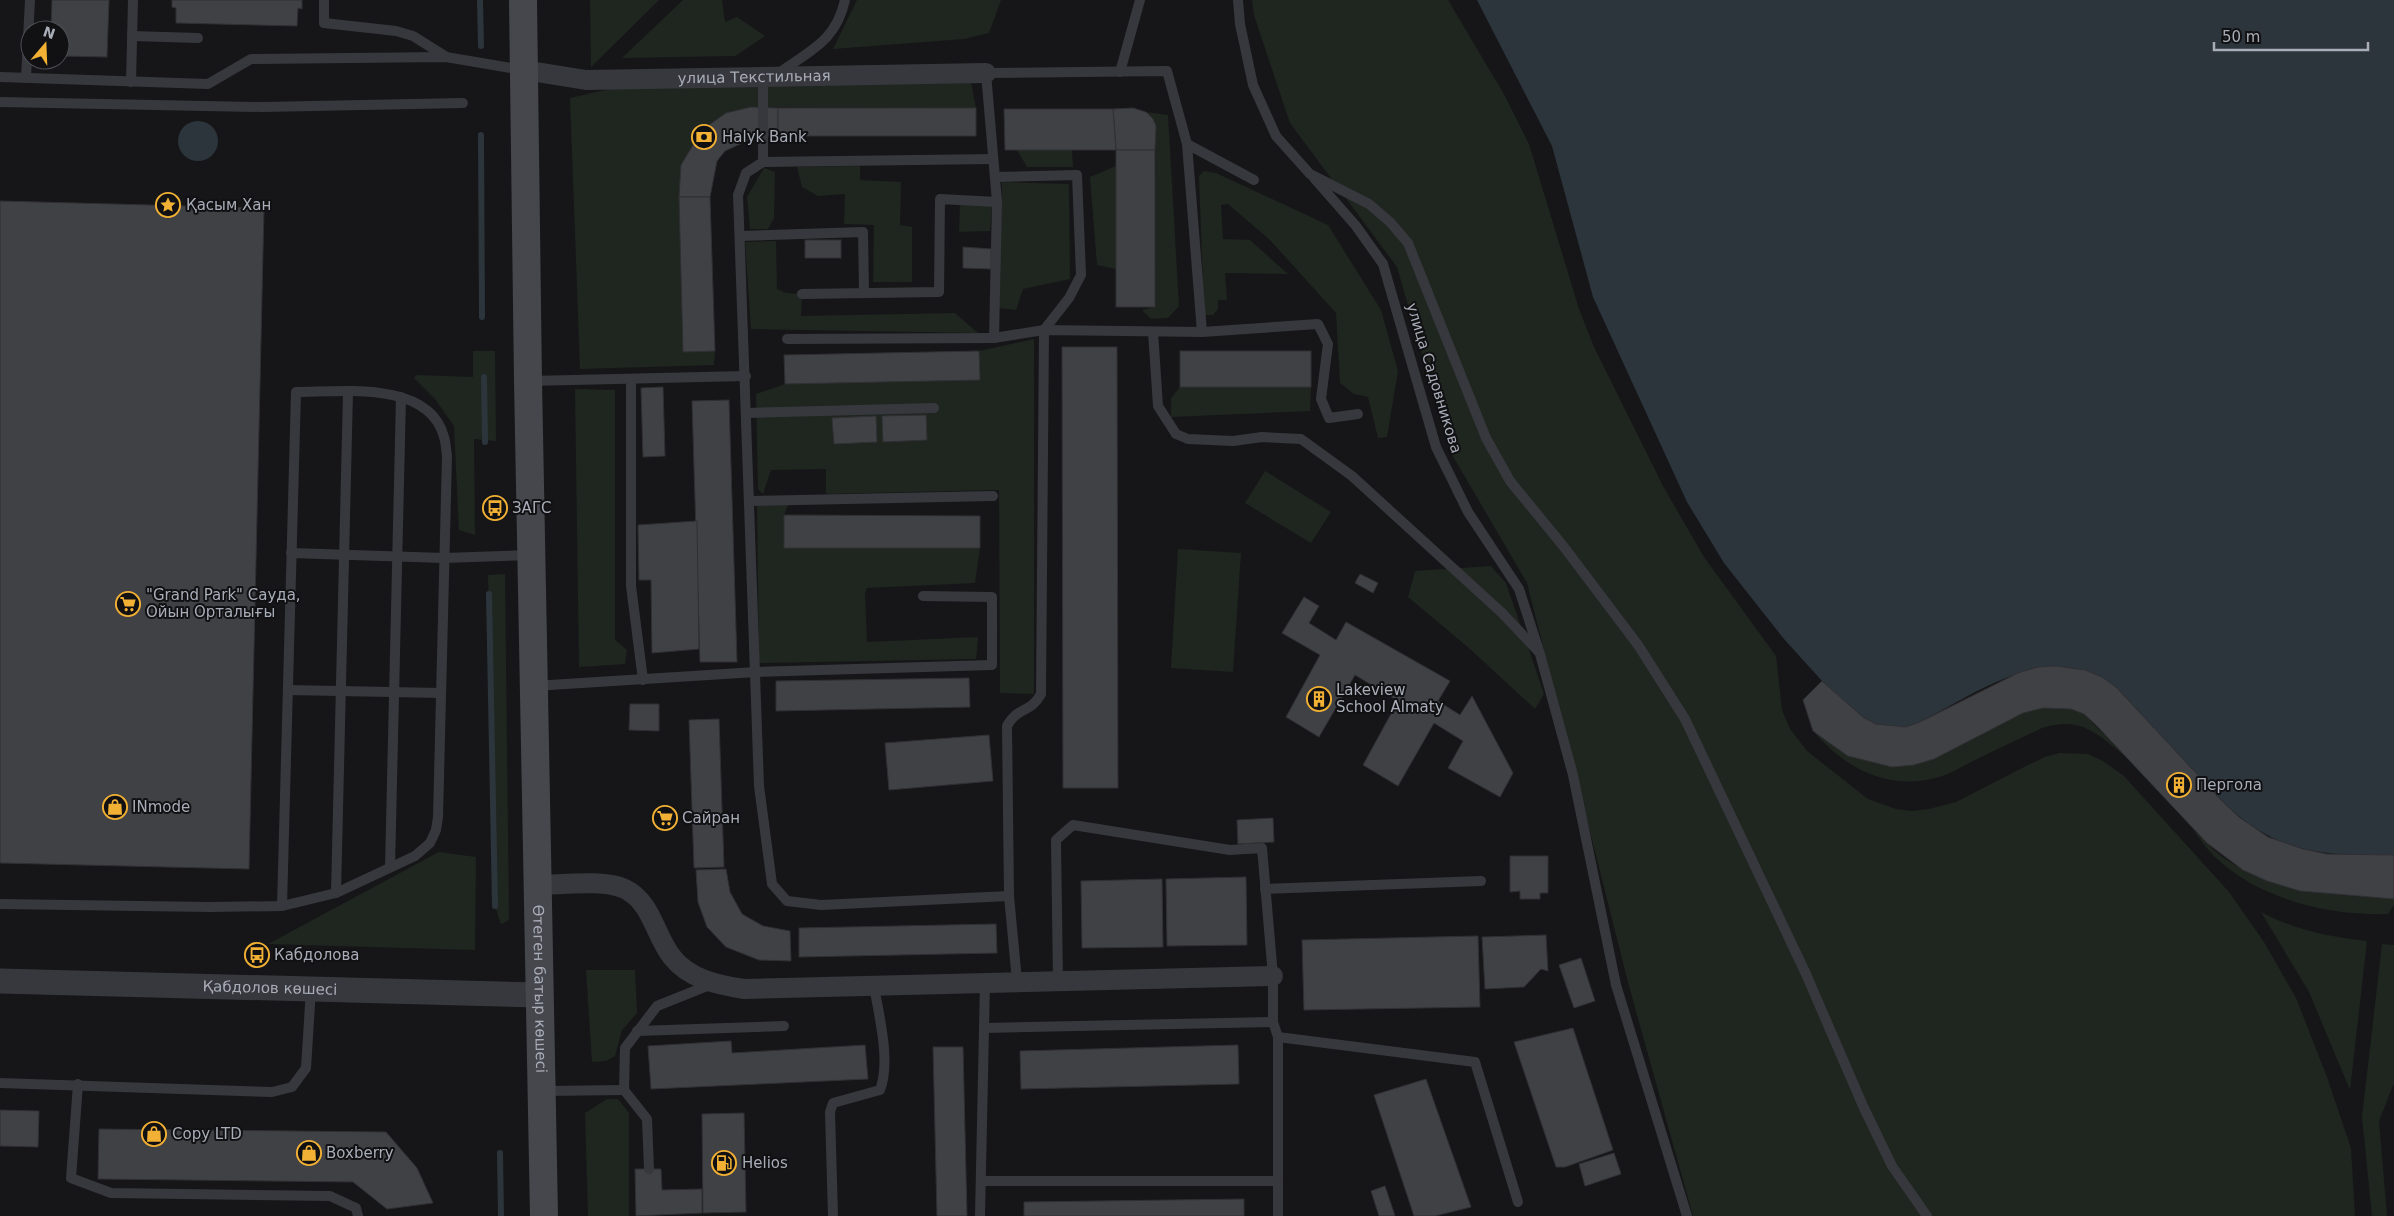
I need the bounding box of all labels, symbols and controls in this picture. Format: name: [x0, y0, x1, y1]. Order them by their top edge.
north arrow: [20, 20, 70, 70]
scale bar: [2214, 20, 2368, 52]
text: N: [41, 23, 57, 42]
text: 50 m: [2222, 28, 2260, 46]
street label: улица Текстильная: [677, 67, 831, 87]
bank icon: Halyk Bank: [691, 124, 717, 150]
place label: Halyk Bank: [722, 128, 807, 146]
place icon: Қасым Хан: [155, 192, 181, 218]
place label: Қасым Хан: [186, 196, 271, 214]
street label: улица Садовникова: [1403, 301, 1465, 455]
bus stop icon: ЗАГС: [482, 495, 508, 521]
place label: ЗАГС: [512, 499, 552, 517]
place label: "Grand Park" Сауда, Ойын Орталығы: [146, 586, 301, 621]
supermarket icon: "Grand Park" Сауда, Ойын Орталығы: [115, 591, 141, 617]
place label: Lakeview School Almaty: [1336, 681, 1444, 716]
building icon: Lakeview School Almaty: [1306, 686, 1332, 712]
building icon: Пергола: [2166, 772, 2192, 798]
place label: Пергола: [2196, 776, 2262, 794]
shop icon: INmode: [102, 794, 128, 820]
place label: INmode: [132, 798, 190, 816]
supermarket icon: Сайран: [652, 805, 678, 831]
place label: Сайран: [682, 809, 740, 827]
street label: Өтеген батыр көшесі: [529, 904, 550, 1073]
bus stop icon: Кабдолова: [244, 942, 270, 968]
place label: Кабдолова: [274, 946, 359, 964]
street label: Қабдолов көшесі: [202, 977, 337, 999]
shop icon: Copy LTD: [141, 1121, 167, 1147]
place label: Copy LTD: [172, 1125, 242, 1143]
shop icon: Boxberry: [296, 1140, 322, 1166]
place label: Boxberry: [326, 1144, 394, 1162]
fuel station icon: Helios: [711, 1150, 737, 1176]
place label: Helios: [742, 1154, 788, 1172]

